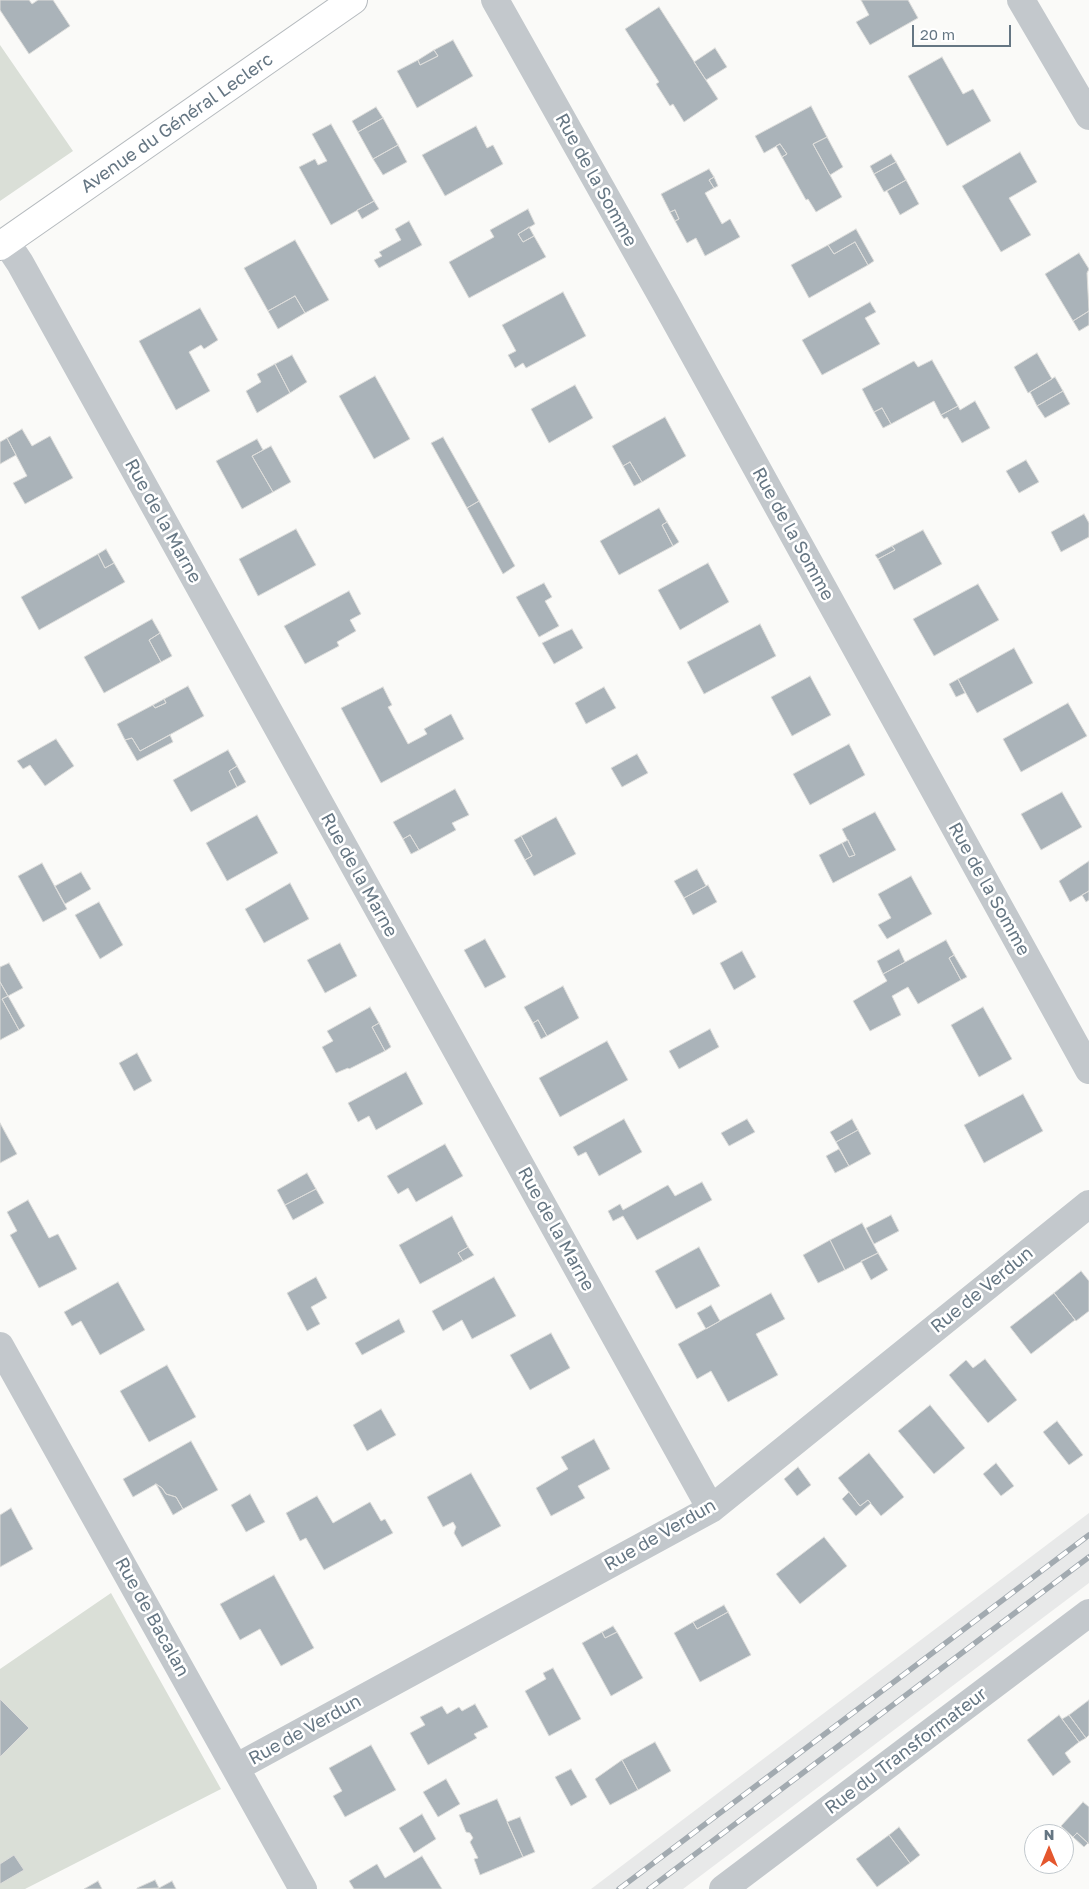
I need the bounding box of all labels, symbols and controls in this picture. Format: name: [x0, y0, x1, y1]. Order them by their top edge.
scale bar: [914, 15, 1013, 47]
text: 20 m: [920, 25, 955, 43]
street label: Avenue du Général Leclerc: [77, 48, 277, 198]
street label: Rue de la Somme: [550, 110, 642, 250]
street label: Rue de la Marne: [120, 455, 206, 587]
street label: Rue de la Somme: [747, 464, 839, 604]
street label: Rue de la Marne: [316, 809, 402, 941]
street label: Rue de la Somme: [943, 819, 1035, 959]
street label: Rue de la Marne: [513, 1163, 599, 1295]
street label: Rue de Verdun: [927, 1242, 1037, 1338]
street label: Rue de Verdun: [600, 1494, 720, 1576]
street label: Rue de Bacalan: [110, 1554, 194, 1680]
street label: Rue du Transformateur: [821, 1683, 991, 1819]
street label: Rue de Verdun: [245, 1690, 365, 1770]
north arrow: [1024, 1824, 1074, 1874]
text: N: [1044, 1826, 1054, 1843]

